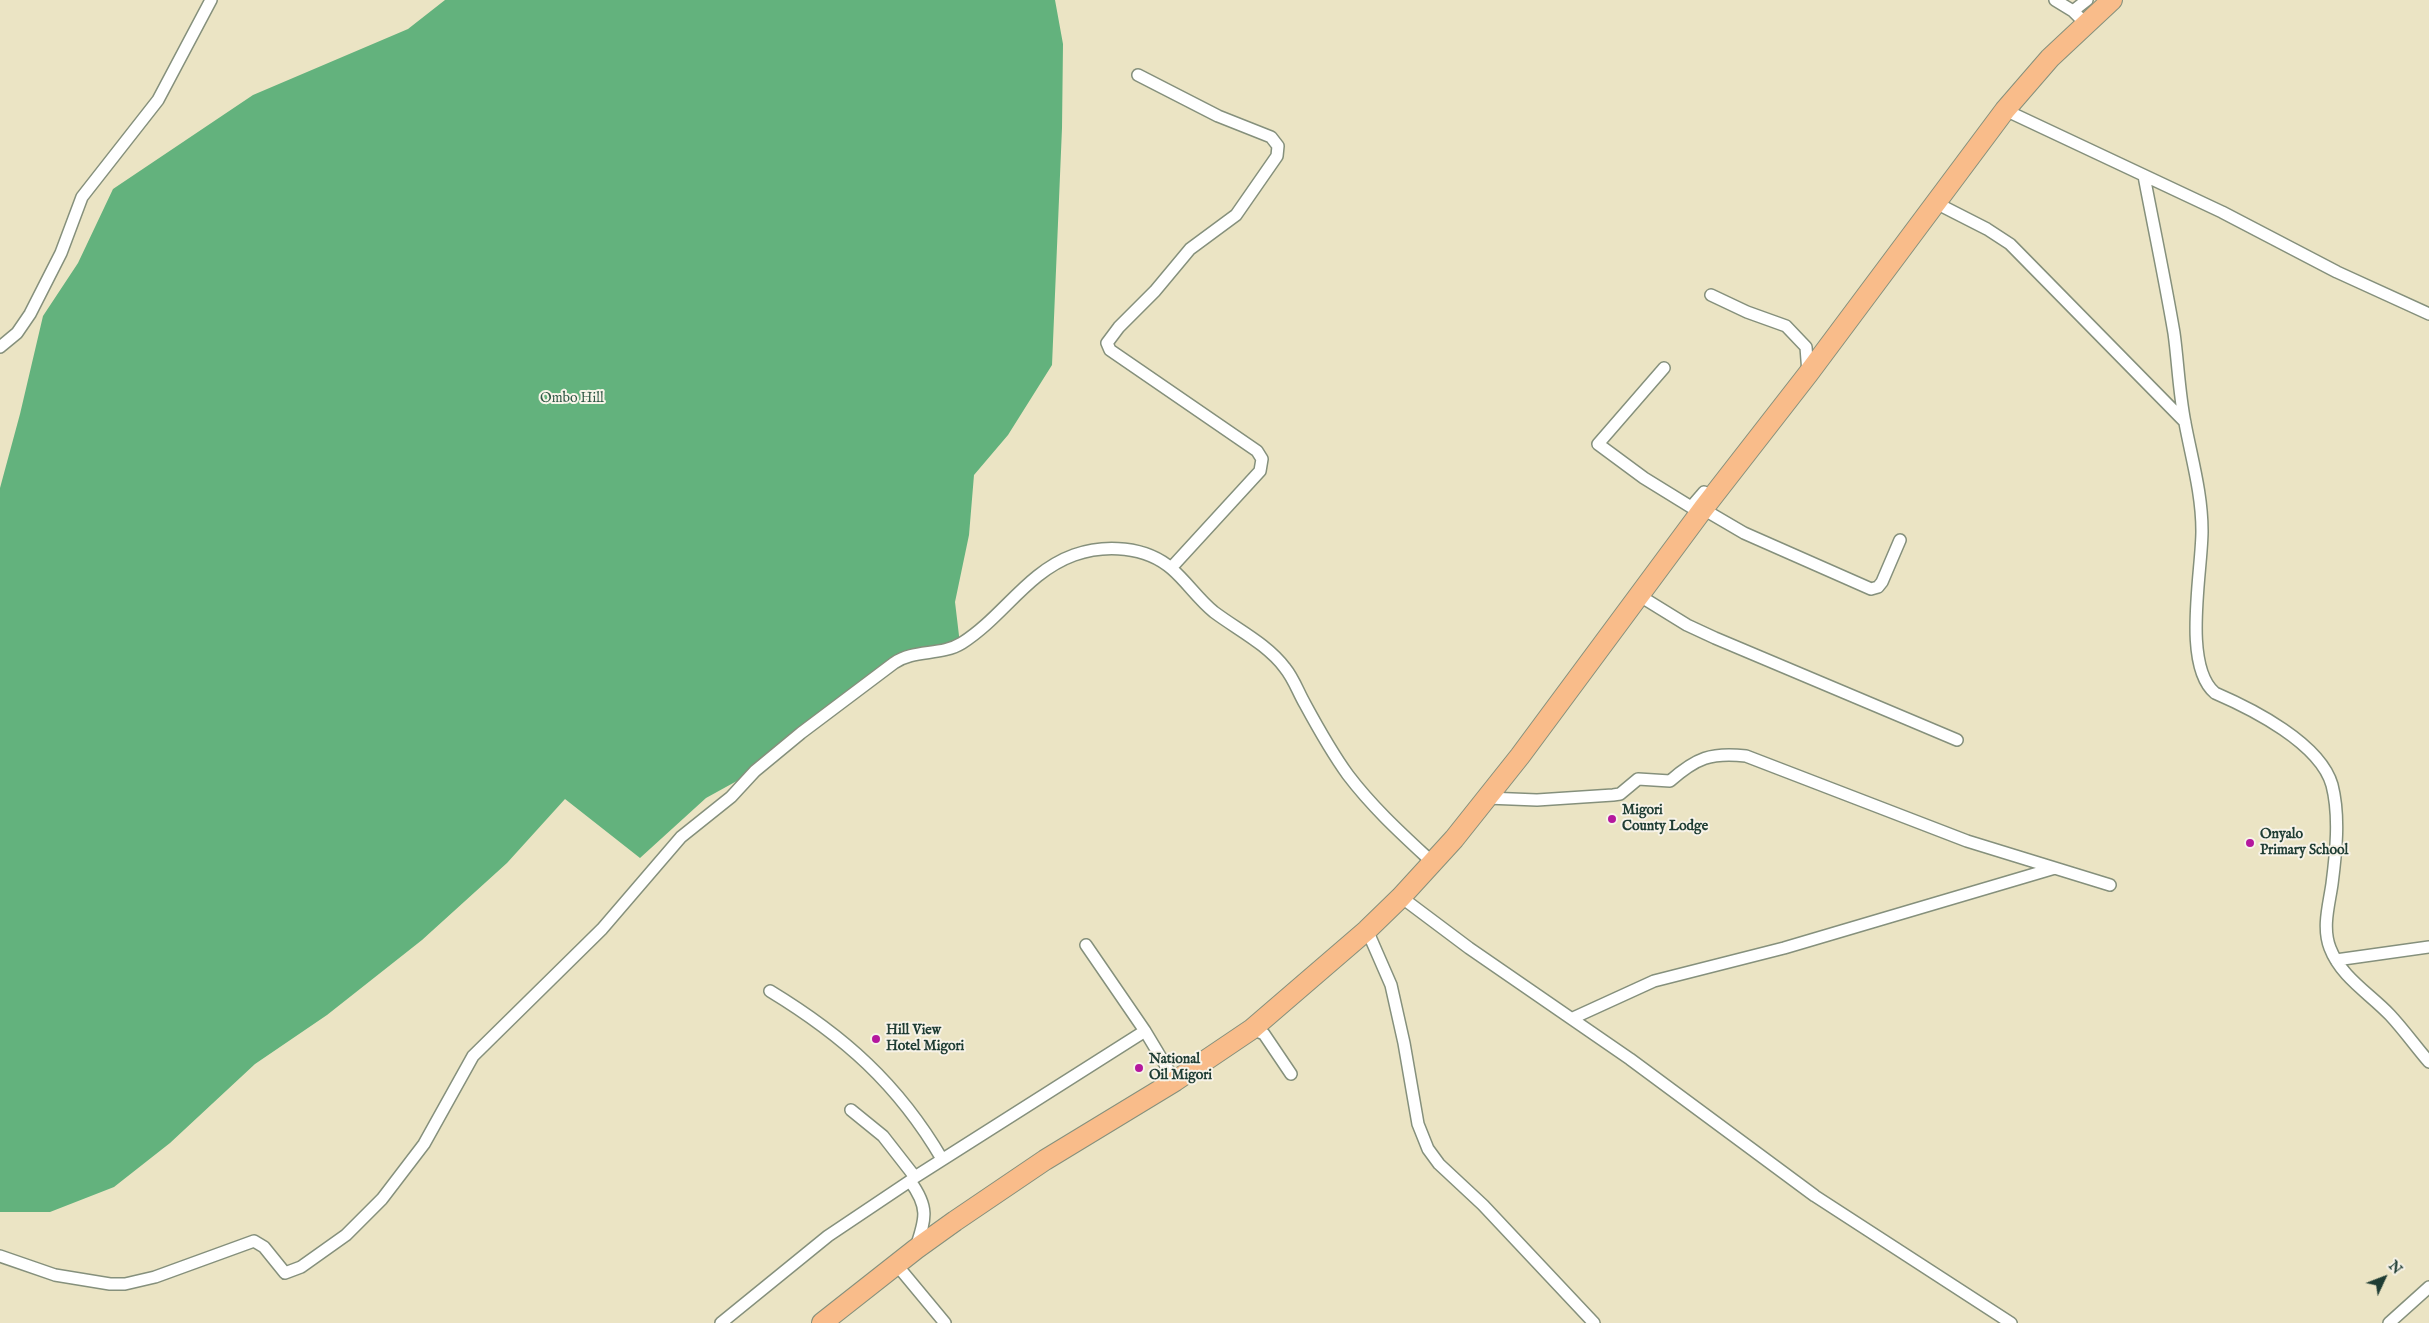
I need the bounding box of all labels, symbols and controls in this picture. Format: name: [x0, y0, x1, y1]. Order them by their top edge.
park label: Ombo Hill: [540, 391, 604, 407]
place label: Migori County Lodge: [1622, 803, 1708, 836]
marker: Migori County Lodge: [1606, 813, 1618, 825]
place label: Onyalo Primary School: [2260, 827, 2348, 860]
marker: Onyalo Primary School: [2244, 837, 2256, 849]
place label: Hill View Hotel Migori: [886, 1023, 964, 1056]
marker: Hill View Hotel Migori: [870, 1033, 882, 1045]
place label: National Oil Migori: [1149, 1052, 1212, 1084]
marker: National Oil Migori: [1133, 1062, 1145, 1074]
north arrow: [2359, 1253, 2409, 1303]
text: N: [2384, 1257, 2406, 1278]

